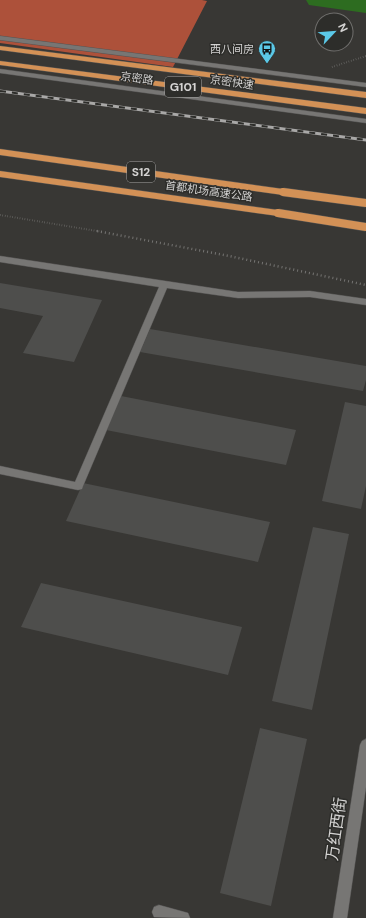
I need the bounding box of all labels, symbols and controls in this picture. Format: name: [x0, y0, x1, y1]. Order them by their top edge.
north arrow: [314, 12, 354, 52]
text: N: [335, 21, 351, 34]
bus stop icon: 西八间房: [257, 39, 277, 64]
place label: 西八间房: [210, 42, 254, 56]
street label: 京密路: [120, 69, 154, 87]
street label: 京密快速: [209, 72, 255, 92]
road number: G101: [165, 77, 201, 97]
road number: S12: [127, 162, 155, 182]
street label: 首都机场高速公路: [164, 178, 254, 204]
street label: 万红西街: [321, 796, 351, 862]

